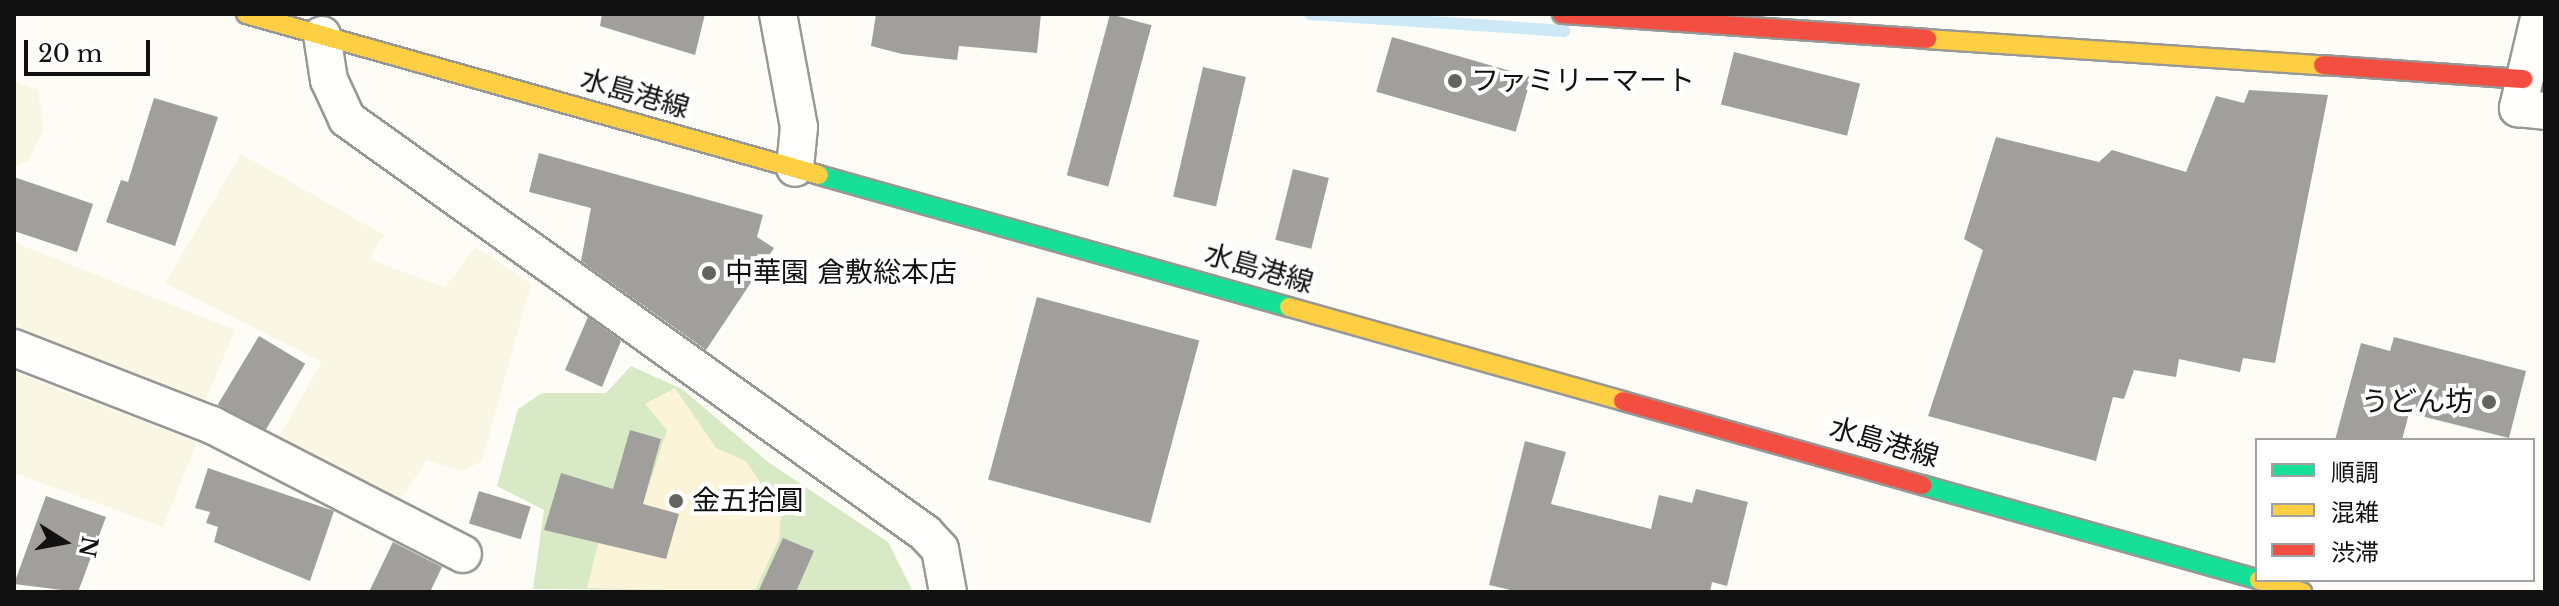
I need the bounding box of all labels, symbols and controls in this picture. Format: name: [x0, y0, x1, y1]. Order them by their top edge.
scale bar: [28, 24, 154, 74]
text: 20 m: [38, 39, 103, 68]
street label: 水島港線: [577, 62, 693, 126]
place label: ファミリーマート: [1471, 64, 1695, 98]
marker: ファミリーマート: [1446, 72, 1464, 90]
street label: 水島港線: [1201, 237, 1317, 301]
place label: 中華園 倉敷総本店: [725, 256, 957, 290]
marker: 中華園 倉敷総本店: [700, 264, 718, 282]
place label: うどん坊: [2361, 385, 2473, 419]
marker: うどん坊: [2480, 393, 2498, 411]
street label: 水島港線: [1826, 411, 1942, 475]
legend: [2255, 438, 2535, 582]
text: 順調: [2331, 458, 2379, 487]
place label: 金五拾圓: [692, 484, 804, 518]
marker: 金五拾圓: [667, 492, 685, 510]
text: 混雑: [2331, 498, 2379, 527]
north arrow: [24, 502, 104, 582]
text: N: [73, 534, 103, 559]
text: 渋滞: [2331, 538, 2379, 567]

